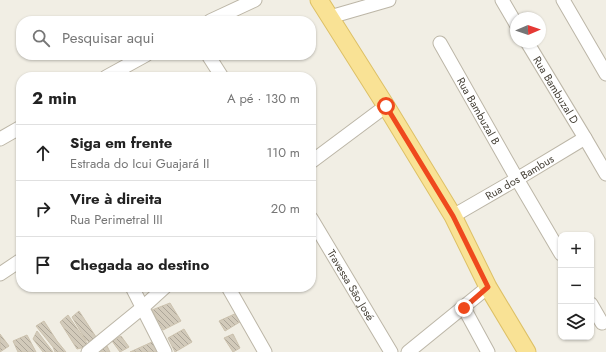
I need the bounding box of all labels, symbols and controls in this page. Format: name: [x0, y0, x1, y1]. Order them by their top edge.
north arrow: [510, 12, 546, 48]
search box: [16, 16, 316, 60]
icon: search: [30, 27, 52, 49]
text: Pesquisar aqui: [62, 27, 154, 49]
street label: Rua Bambuzal D: [529, 53, 583, 127]
street label: Rua Bambuzal B: [453, 74, 504, 147]
text: 2 min: [32, 86, 77, 110]
text: A pé · 130 m: [227, 89, 300, 108]
route start: [377, 97, 395, 115]
text: Siga em frente: [70, 132, 172, 154]
icon: ahead: [32, 142, 54, 164]
text: 110 m: [266, 143, 300, 162]
street label: Rua dos Bambus: [482, 150, 557, 204]
text: Estrada do Icui Guajará II: [70, 154, 209, 173]
text: Vire à direita: [70, 188, 162, 210]
icon: right: [32, 198, 54, 220]
text: 20 m: [271, 199, 300, 218]
text: Rua Perimetral III: [70, 210, 163, 229]
map controls: [558, 232, 594, 340]
button: +: [558, 232, 594, 268]
street label: Travessa São José: [323, 246, 379, 324]
icon: arrive: [32, 254, 54, 276]
text: Chegada ao destino: [70, 254, 209, 276]
button: −: [558, 268, 594, 304]
route end: [455, 299, 473, 317]
button: layers: [558, 304, 594, 340]

